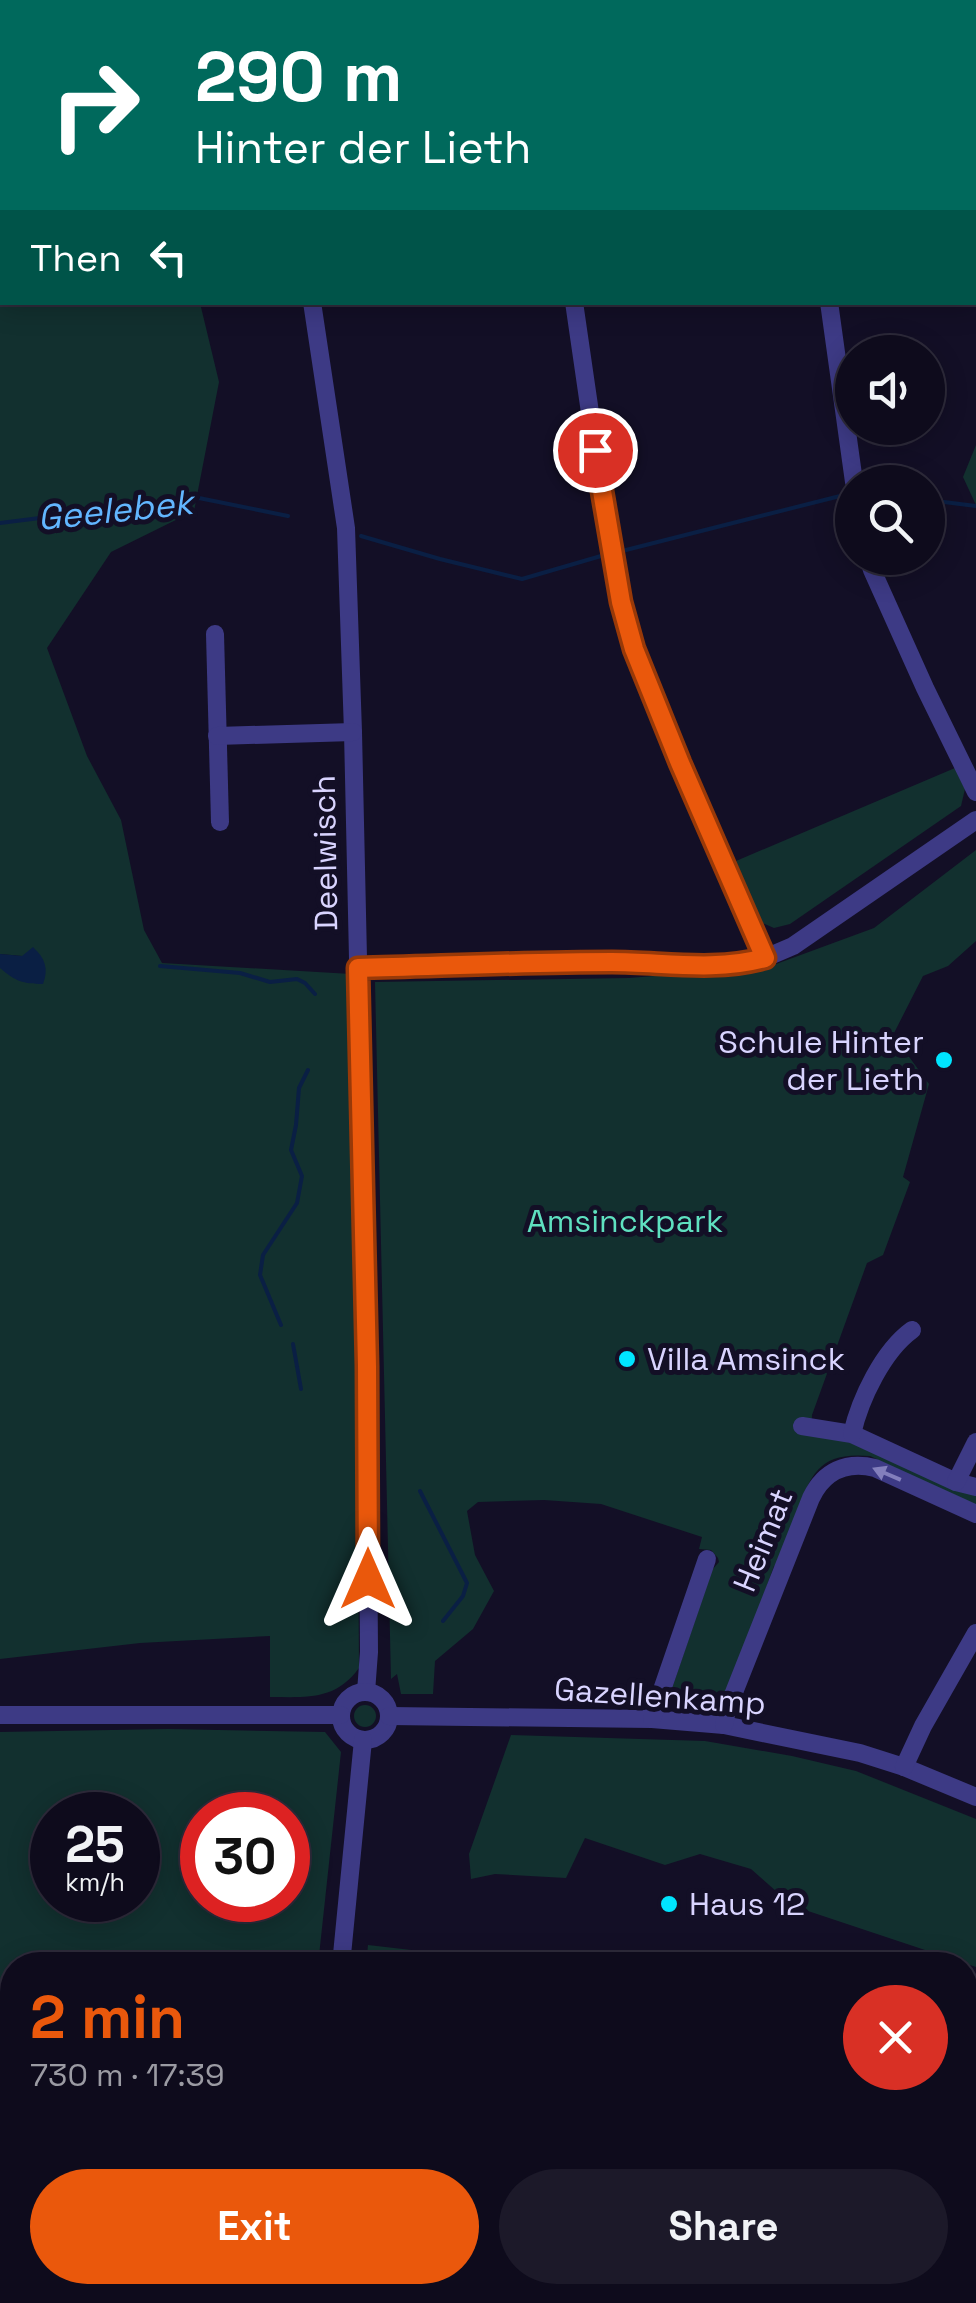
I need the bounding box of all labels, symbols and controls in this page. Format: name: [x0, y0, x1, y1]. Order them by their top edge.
text: 290 m: [195, 32, 402, 121]
icon: right: [30, 40, 160, 170]
text: Hinter der Lieth: [195, 119, 531, 176]
icon: left: [141, 230, 196, 285]
text: Then: [30, 234, 121, 282]
map controls: [835, 335, 945, 575]
button: sound: [835, 335, 945, 445]
pin: [553, 408, 638, 493]
icon: arrive: [568, 423, 623, 478]
button: search: [835, 465, 945, 575]
water label: Geelebek: [35, 480, 199, 540]
street label: Deelwisch: [304, 775, 346, 931]
place label: Schule Hinter der Lieth: [718, 1022, 924, 1099]
marker: Schule Hinter der Lieth: [933, 1049, 955, 1071]
park label: Amsinckpark: [527, 1201, 723, 1241]
place label: Villa Amsinck: [647, 1339, 845, 1379]
marker: Villa Amsinck: [616, 1348, 638, 1370]
one-way arrow: [872, 1466, 902, 1482]
street label: Heimat: [724, 1483, 802, 1597]
position arrow: [316, 1527, 420, 1631]
street label: Gazellenkamp: [553, 1669, 767, 1723]
speed limit sign: 30: [180, 1792, 310, 1922]
text: 25: [65, 1813, 125, 1877]
text: km/h: [65, 1866, 125, 1898]
place label: Haus 12: [689, 1884, 805, 1924]
marker: Haus 12: [658, 1893, 680, 1915]
text: 2 min: [30, 1979, 185, 2056]
button: close: [843, 1985, 948, 2090]
text: 730 m · 17:39: [30, 2055, 225, 2095]
button: Exit: [30, 2169, 479, 2284]
button: Share: [499, 2169, 948, 2284]

